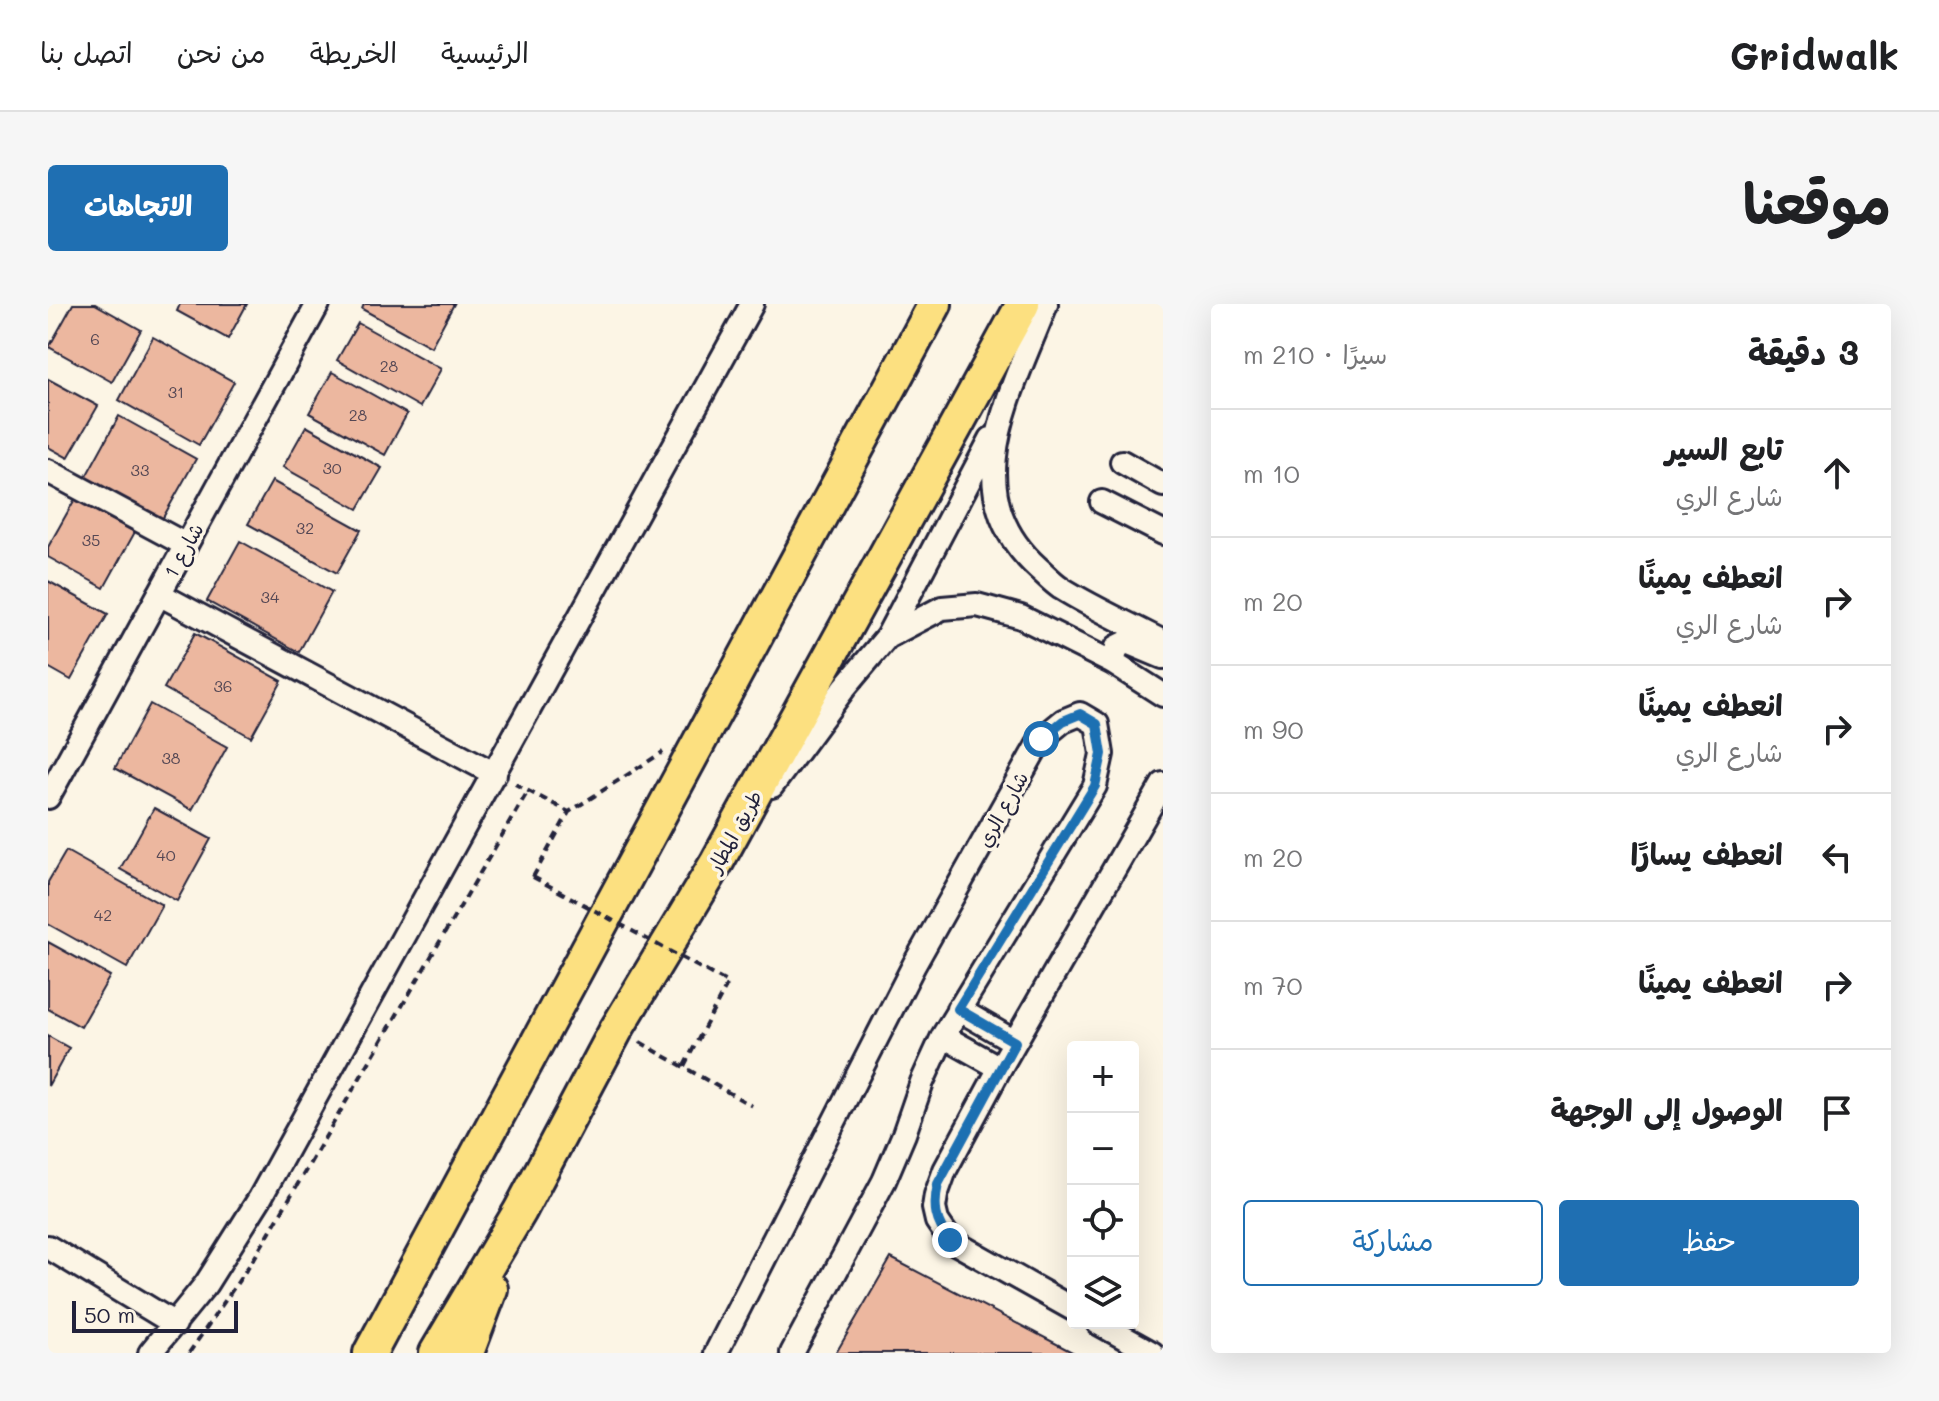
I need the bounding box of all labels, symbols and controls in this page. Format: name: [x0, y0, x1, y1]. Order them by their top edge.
text: Gridwalk: [1730, 30, 1899, 80]
text: اتصل بنا: [40, 34, 133, 70]
text: من نحن: [177, 34, 266, 70]
text: الخريطة: [310, 34, 397, 70]
text: الرئيسية: [441, 34, 529, 70]
button: الاتجاهات: [48, 165, 228, 251]
text: موقعنا: [1743, 165, 1891, 238]
house number: 6: [90, 328, 100, 349]
text: 3 دقيقة: [1748, 329, 1859, 374]
text: سيرًا · 210 m: [1243, 337, 1387, 371]
house number: 28: [380, 355, 399, 376]
house number: 31: [168, 381, 184, 402]
house number: 28: [349, 404, 368, 425]
text: تابع السير: [1665, 428, 1783, 468]
icon: ahead: [1815, 451, 1859, 495]
text: 10 m: [1243, 456, 1300, 490]
house number: 30: [322, 457, 342, 478]
house number: 33: [131, 459, 149, 480]
text: شارع الري: [1676, 479, 1783, 513]
house number: 32: [296, 517, 314, 538]
street label: شارع 1: [157, 518, 210, 583]
house number: 35: [82, 529, 100, 550]
text: انعطف يمينًا: [1638, 556, 1783, 596]
icon: right: [1815, 579, 1859, 623]
text: 20 m: [1243, 584, 1303, 618]
house number: 34: [261, 586, 280, 607]
text: شارع الري: [1676, 607, 1783, 641]
house number: 36: [213, 675, 233, 696]
text: انعطف يمينًا: [1638, 684, 1783, 724]
icon: right: [1815, 707, 1859, 751]
text: 90 m: [1243, 712, 1303, 746]
route start: [1023, 721, 1059, 757]
text: شارع الري: [1676, 735, 1783, 769]
house number: 38: [161, 747, 181, 768]
street label: شارع الري: [971, 767, 1036, 853]
street label: طريق المطار: [700, 785, 767, 879]
text: انعطف يسارًا: [1630, 833, 1783, 873]
icon: left: [1815, 835, 1859, 879]
text: 20 m: [1243, 840, 1303, 874]
house number: 40: [156, 844, 176, 865]
house number: 42: [94, 904, 112, 925]
text: انعطف يمينًا: [1638, 961, 1783, 1001]
icon: right: [1815, 963, 1859, 1007]
text: 70 m: [1243, 968, 1303, 1002]
map controls: [1067, 1041, 1139, 1329]
button: +: [1067, 1041, 1139, 1113]
text: الوصول إلى الوجهة: [1550, 1089, 1783, 1129]
icon: arrive: [1815, 1091, 1859, 1135]
button: −: [1067, 1113, 1139, 1185]
button: locate: [1067, 1185, 1139, 1257]
button: مشاركة: [1243, 1200, 1543, 1286]
button: حفظ: [1559, 1200, 1859, 1286]
route end: [932, 1222, 968, 1258]
button: layers: [1067, 1257, 1139, 1329]
scale bar: [72, 1297, 238, 1333]
text: 50 m: [84, 1300, 135, 1329]

